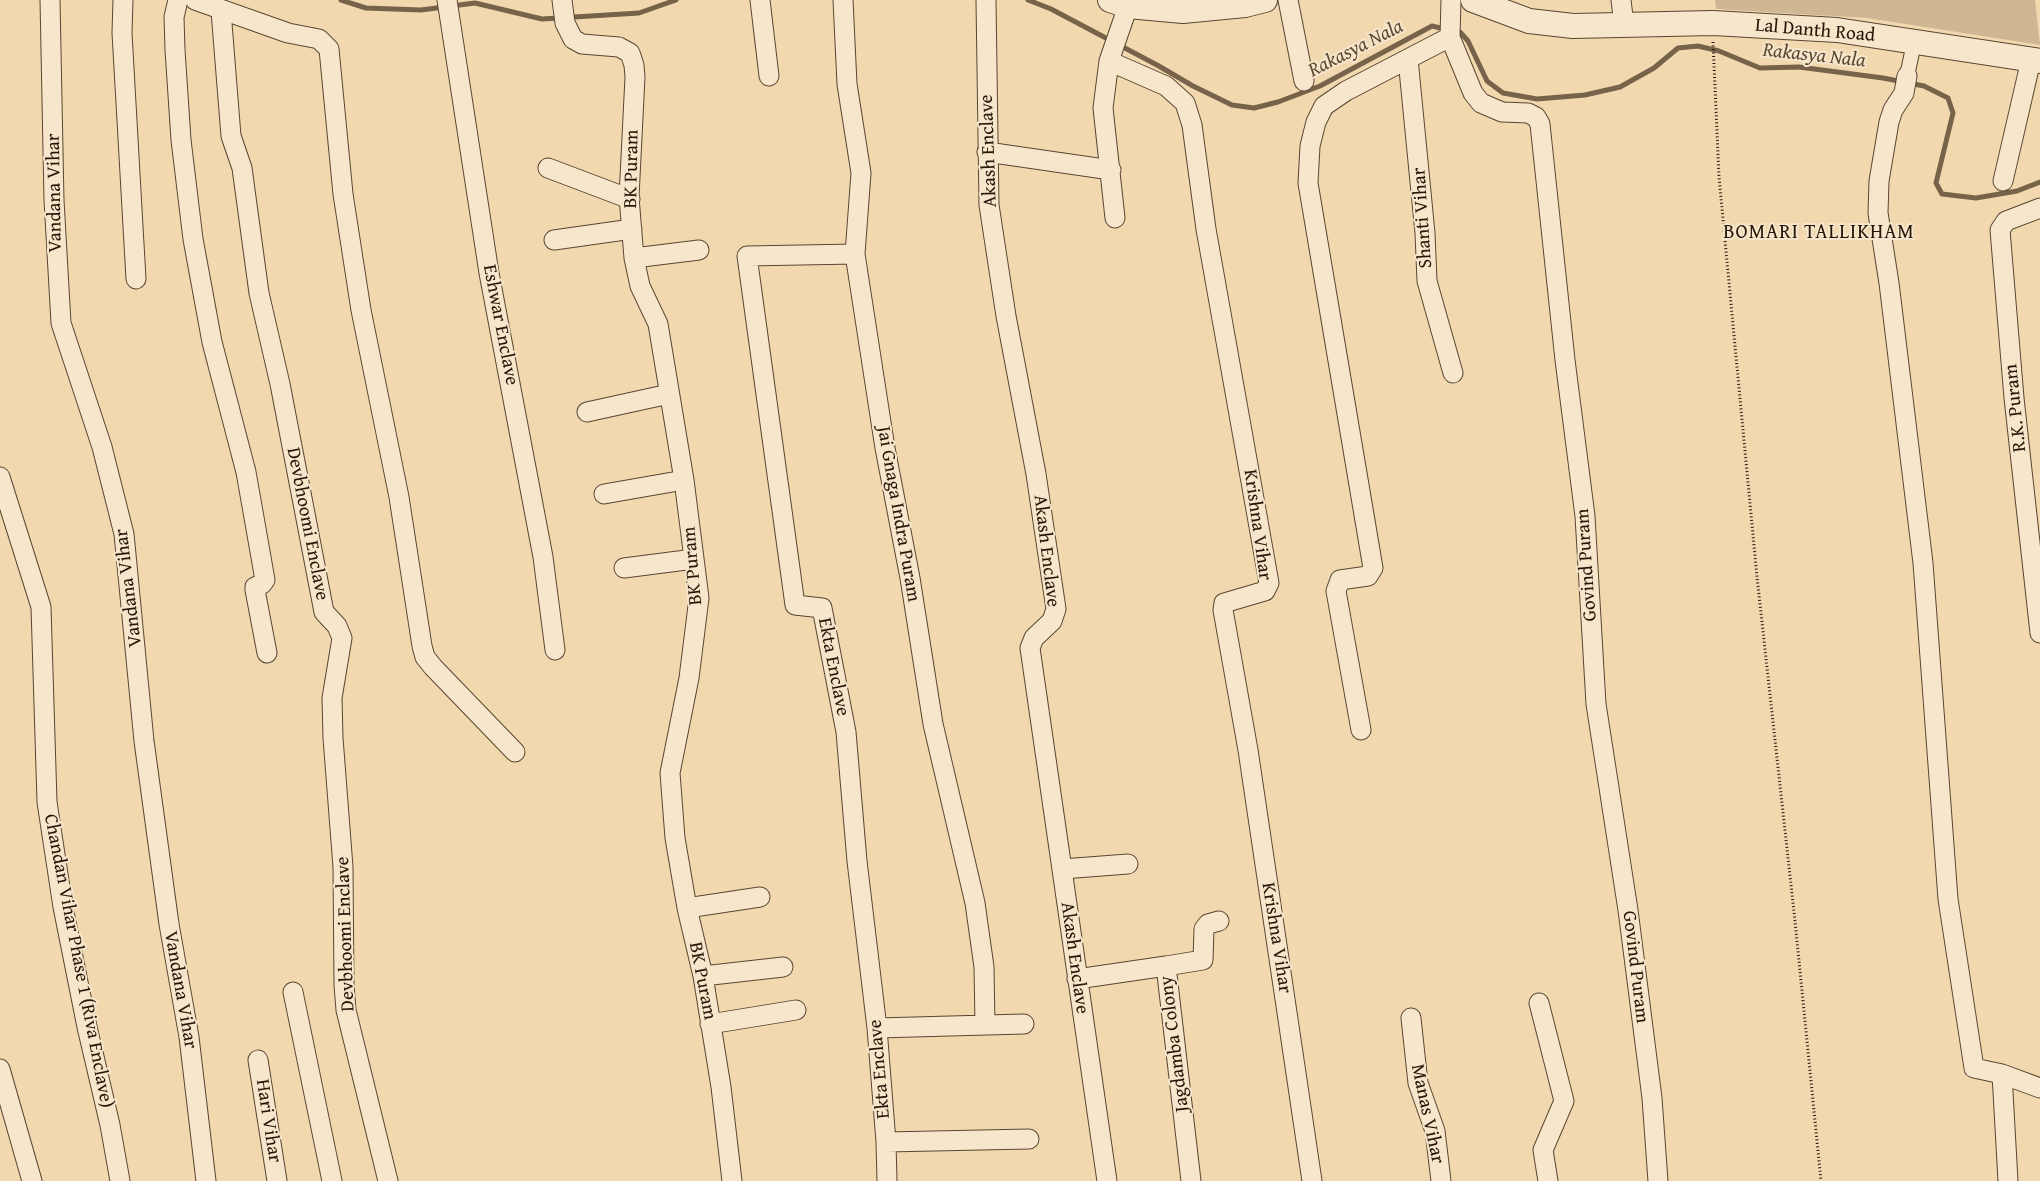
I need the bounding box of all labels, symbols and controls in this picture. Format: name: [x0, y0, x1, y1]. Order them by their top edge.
street label: Lal Danth Road: [1754, 14, 1876, 48]
water label: Rakasya Nala: [1305, 15, 1407, 83]
water label: Rakasya Nala: [1761, 39, 1867, 73]
street label: Akash Enclave: [976, 94, 1002, 208]
street label: BK Puram: [620, 129, 644, 209]
street label: Vandana Vihar: [43, 133, 67, 253]
street label: Shanti Vihar: [1408, 167, 1438, 269]
district label: BOMARI TALLIKHAM: [1721, 221, 1917, 245]
street label: Eshwar Enclave: [477, 263, 523, 387]
street label: R.K. Puram: [2000, 363, 2032, 453]
street label: Jai Gnaga Indra Puram: [871, 424, 925, 604]
street label: Devbhoomi Enclave: [281, 446, 333, 602]
street label: Krishna Vihar: [1238, 468, 1276, 582]
street label: Akash Enclave: [1028, 494, 1064, 608]
street label: Govind Puram: [1572, 508, 1602, 622]
street label: BK Puram: [678, 526, 708, 606]
street label: Vandana Vihar: [110, 527, 148, 649]
street label: Ekta Enclave: [812, 616, 854, 718]
street label: Chandan Vihar Phase 1 (Riva Enclave): [38, 812, 118, 1110]
street label: Devbhoomi Enclave: [332, 856, 360, 1012]
street label: Krishna Vihar: [1256, 881, 1296, 995]
street label: Akash Enclave: [1055, 901, 1093, 1015]
street label: Govind Puram: [1617, 910, 1653, 1024]
street label: Vandana Vihar: [158, 929, 202, 1051]
street label: BK Puram: [683, 940, 721, 1022]
street label: Jagdamba Colony: [1155, 975, 1195, 1113]
street label: Ekta Enclave: [864, 1018, 896, 1120]
street label: Manas Vihar: [1405, 1062, 1449, 1166]
street label: Hari Vihar: [250, 1078, 286, 1164]

